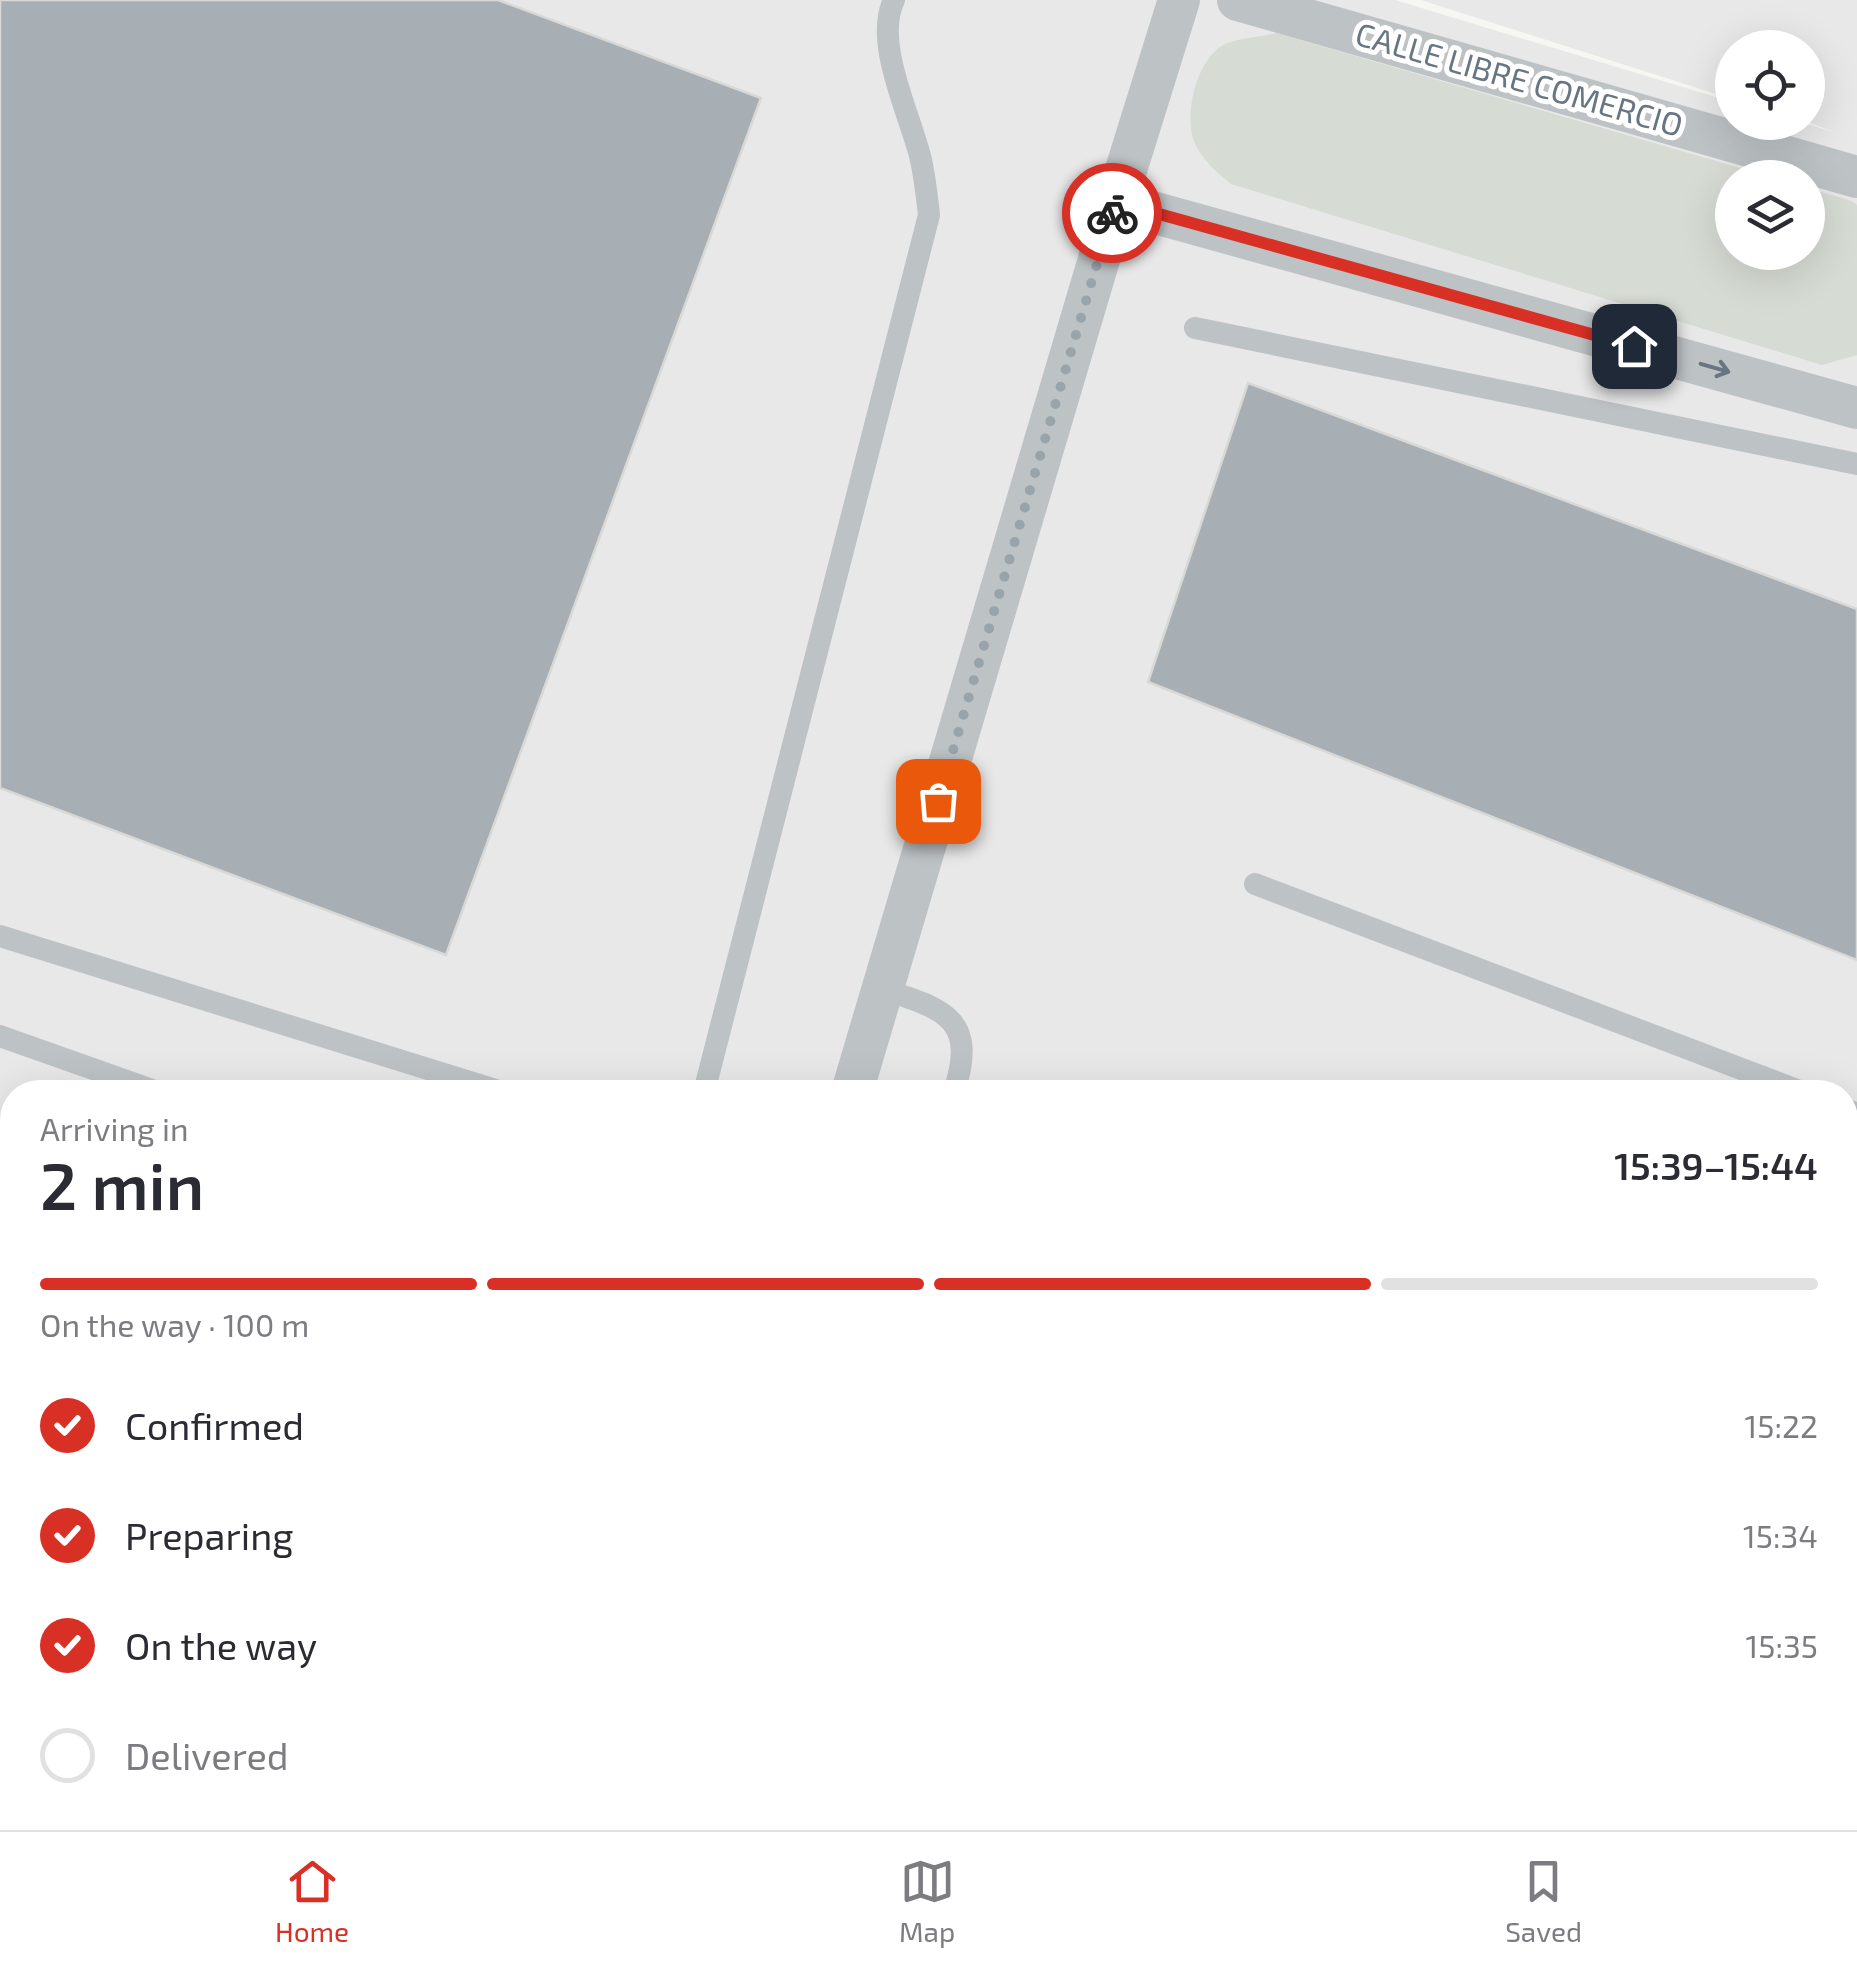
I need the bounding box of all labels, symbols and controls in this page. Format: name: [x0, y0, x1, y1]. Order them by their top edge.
street label: CALLE LIBRE COMERCIO: [1352, 13, 1688, 143]
map controls: [1715, 30, 1825, 270]
button: locate: [1715, 30, 1825, 140]
button: layers: [1715, 160, 1825, 270]
courier: [1062, 163, 1162, 263]
icon: bike: [1085, 186, 1140, 241]
pin: [1592, 304, 1677, 389]
icon: home: [1607, 319, 1662, 374]
one-way arrow: [1699, 360, 1730, 379]
pin: [896, 759, 981, 844]
icon: bag: [911, 774, 966, 829]
text: Arriving in: [40, 1109, 189, 1147]
text: 15:39–15:44: [1614, 1142, 1818, 1188]
text: 2 min: [40, 1145, 204, 1223]
text: On the way · 100 m: [40, 1305, 309, 1343]
icon: check: [40, 1398, 95, 1453]
text: Confirmed: [125, 1402, 304, 1448]
text: 15:22: [1745, 1406, 1818, 1444]
icon: check: [40, 1508, 95, 1563]
text: Preparing: [125, 1512, 293, 1558]
text: 15:34: [1743, 1516, 1818, 1554]
icon: check: [40, 1618, 95, 1673]
text: On the way: [125, 1622, 317, 1668]
text: 15:35: [1746, 1626, 1818, 1664]
text: Delivered: [125, 1732, 289, 1778]
tab: Home: [275, 1854, 349, 1948]
tab: Map: [899, 1854, 955, 1948]
tab: Saved: [1505, 1854, 1582, 1948]

